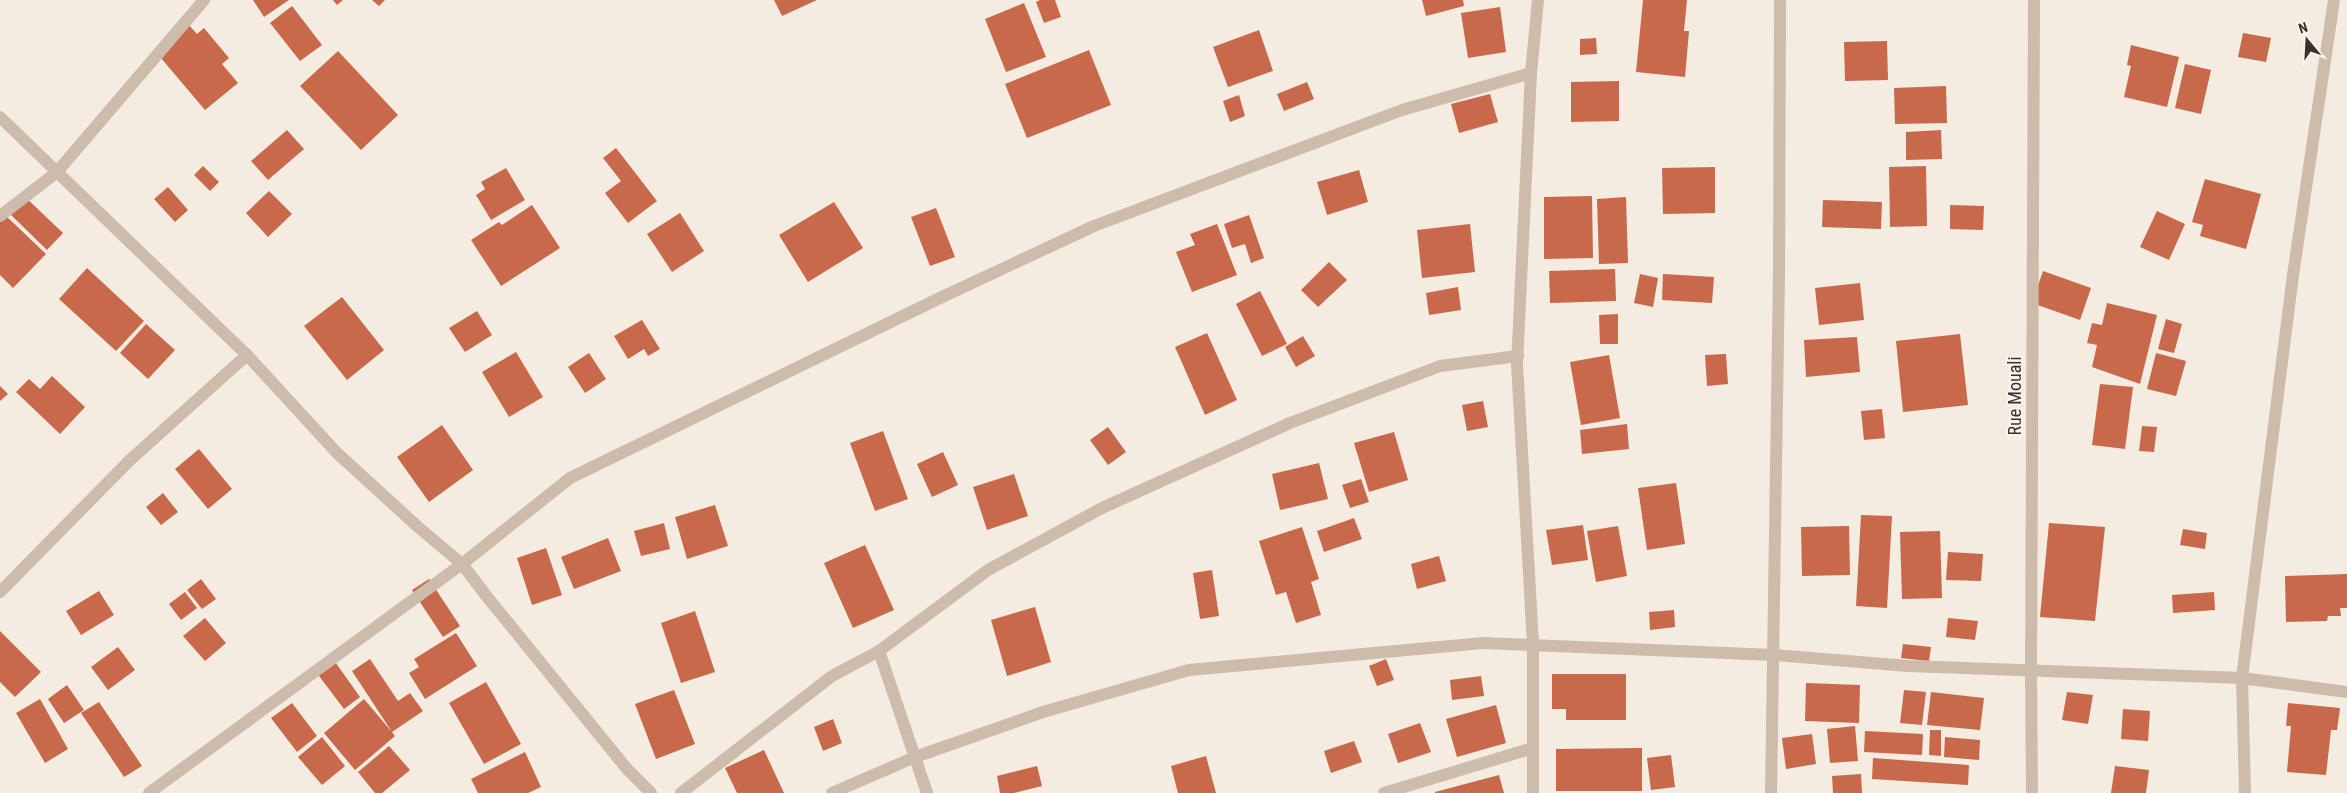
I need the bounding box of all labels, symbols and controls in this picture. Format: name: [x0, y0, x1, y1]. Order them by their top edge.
north arrow: [2282, 15, 2332, 65]
text: N: [2296, 19, 2310, 37]
street label: Rue Mouali: [2004, 356, 2025, 436]

